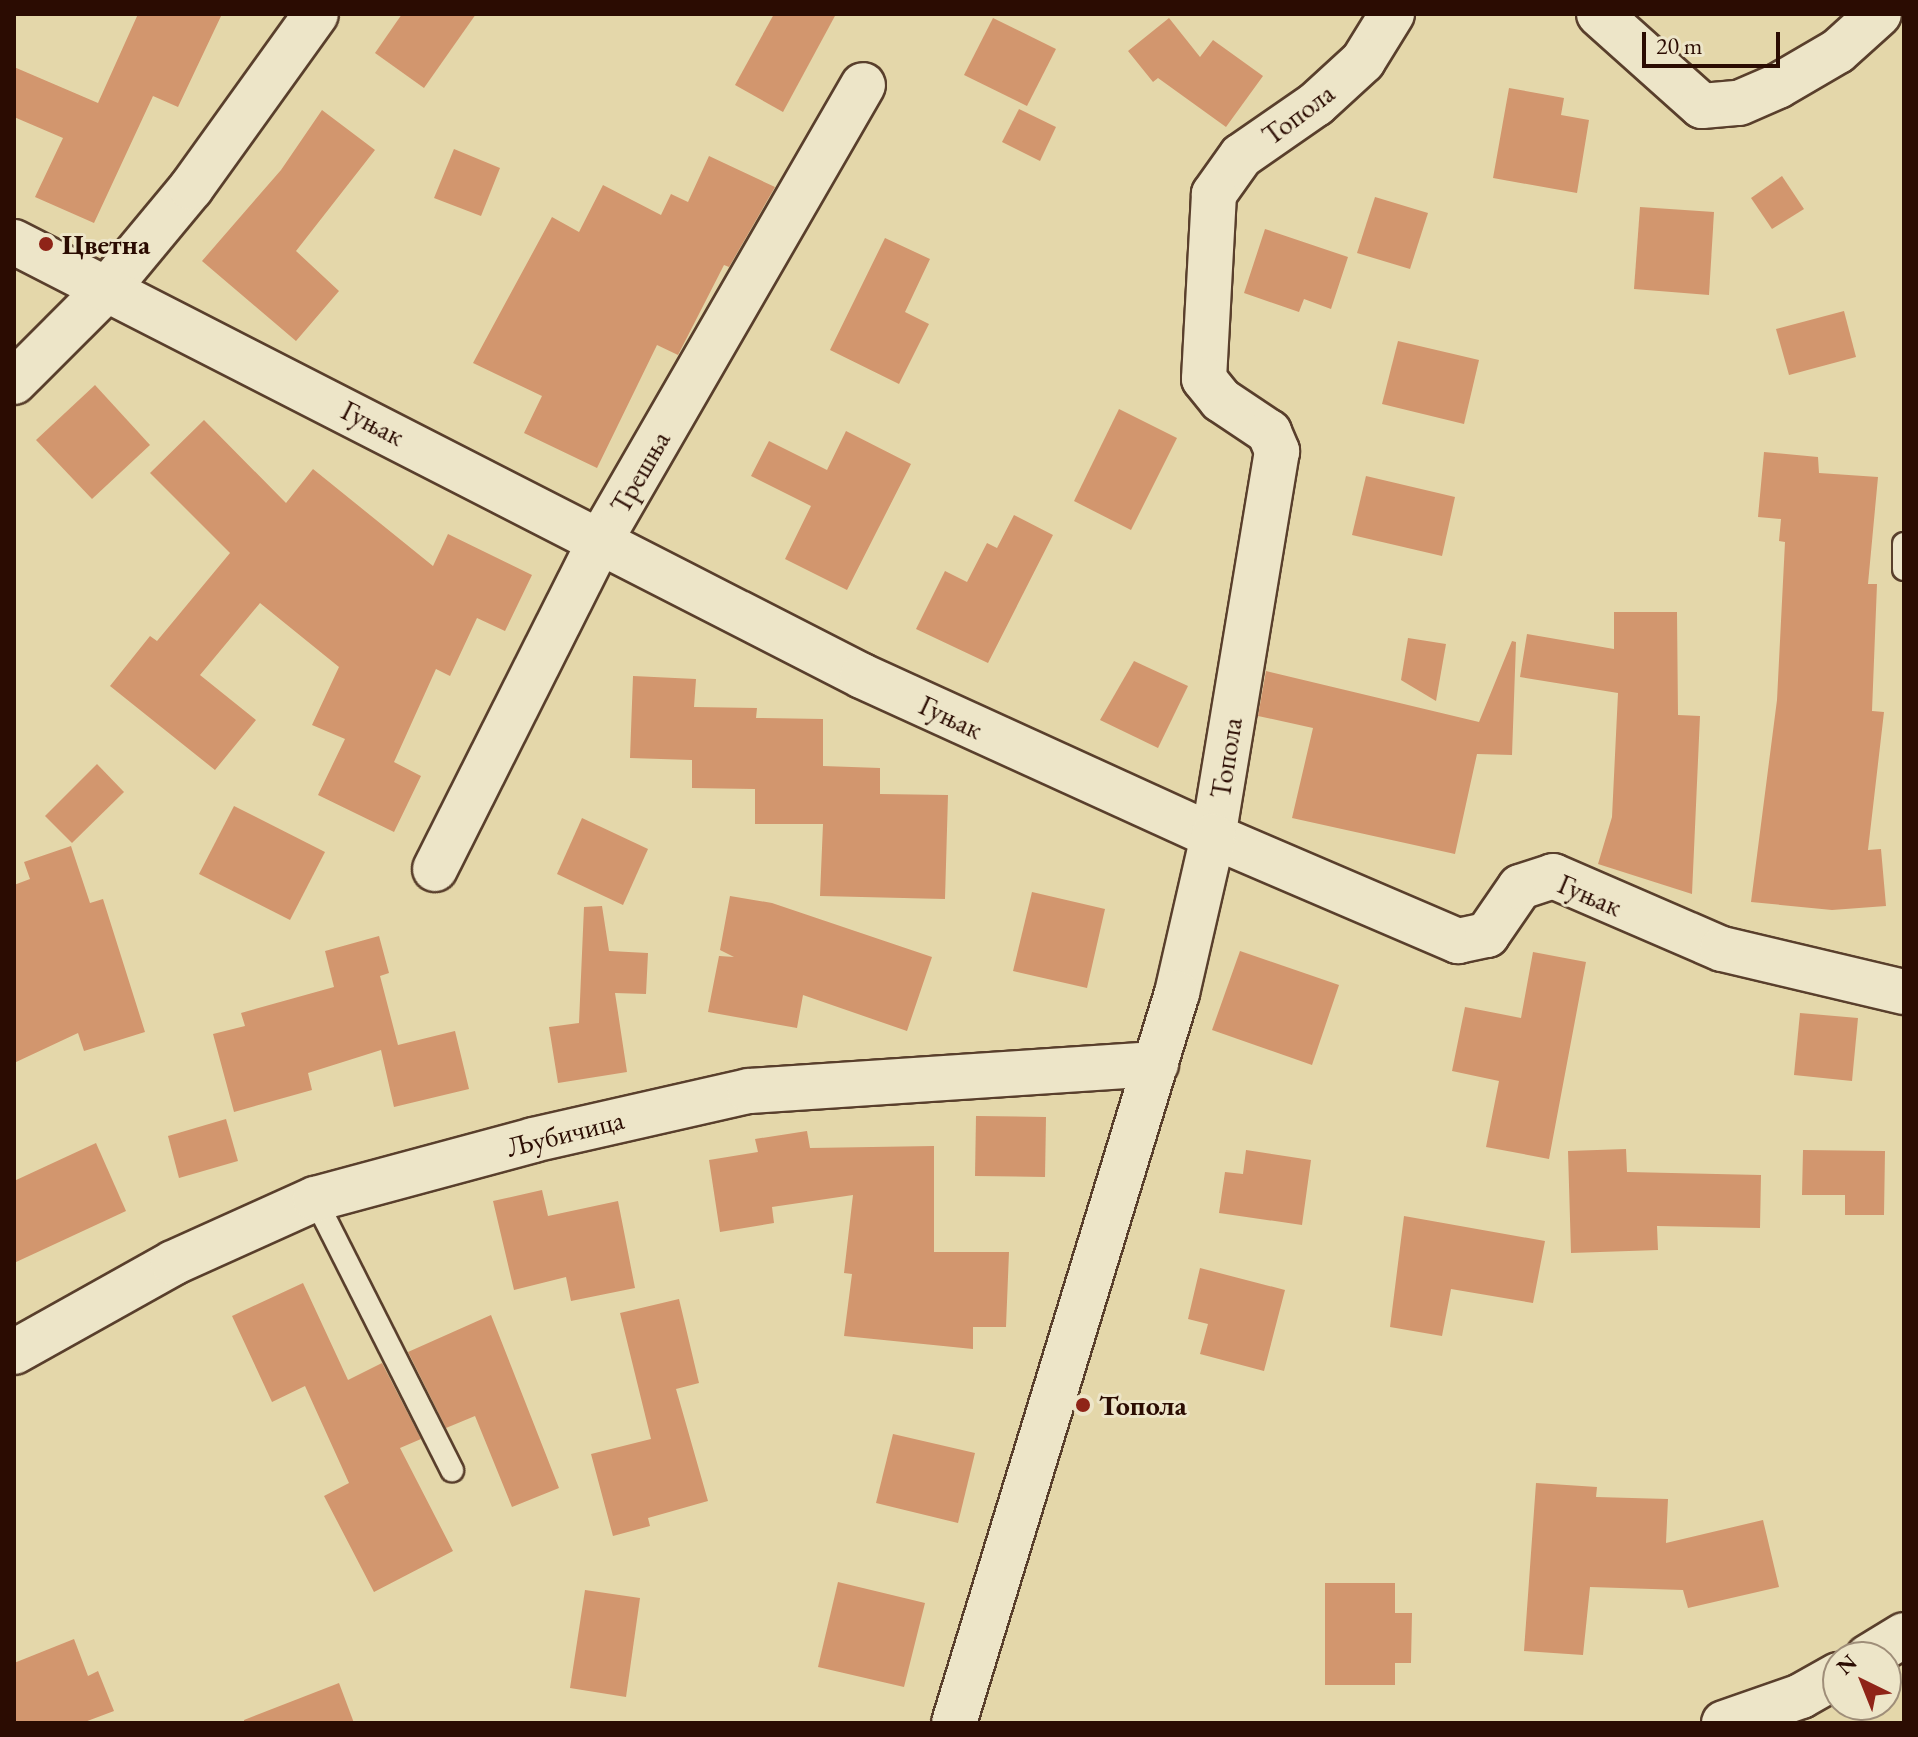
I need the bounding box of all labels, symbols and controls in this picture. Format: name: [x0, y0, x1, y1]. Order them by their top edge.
scale bar: [1646, 16, 1784, 66]
text: 20 m: [1656, 30, 1703, 61]
street label: Топола: [1255, 76, 1341, 152]
place label: Цветна: [62, 227, 150, 261]
marker: Цветна: [37, 235, 55, 253]
street label: Гуњак: [336, 393, 410, 453]
street label: Трешња: [603, 425, 677, 519]
street label: Гуњак: [914, 688, 988, 746]
street label: Топола: [1203, 715, 1249, 801]
street label: Гуњак: [1553, 867, 1627, 923]
street label: Љубичица: [503, 1102, 627, 1164]
place label: Топола: [1099, 1388, 1187, 1422]
marker: Топола: [1074, 1396, 1092, 1414]
north arrow: [1822, 1641, 1902, 1721]
text: N: [1830, 1648, 1863, 1681]

